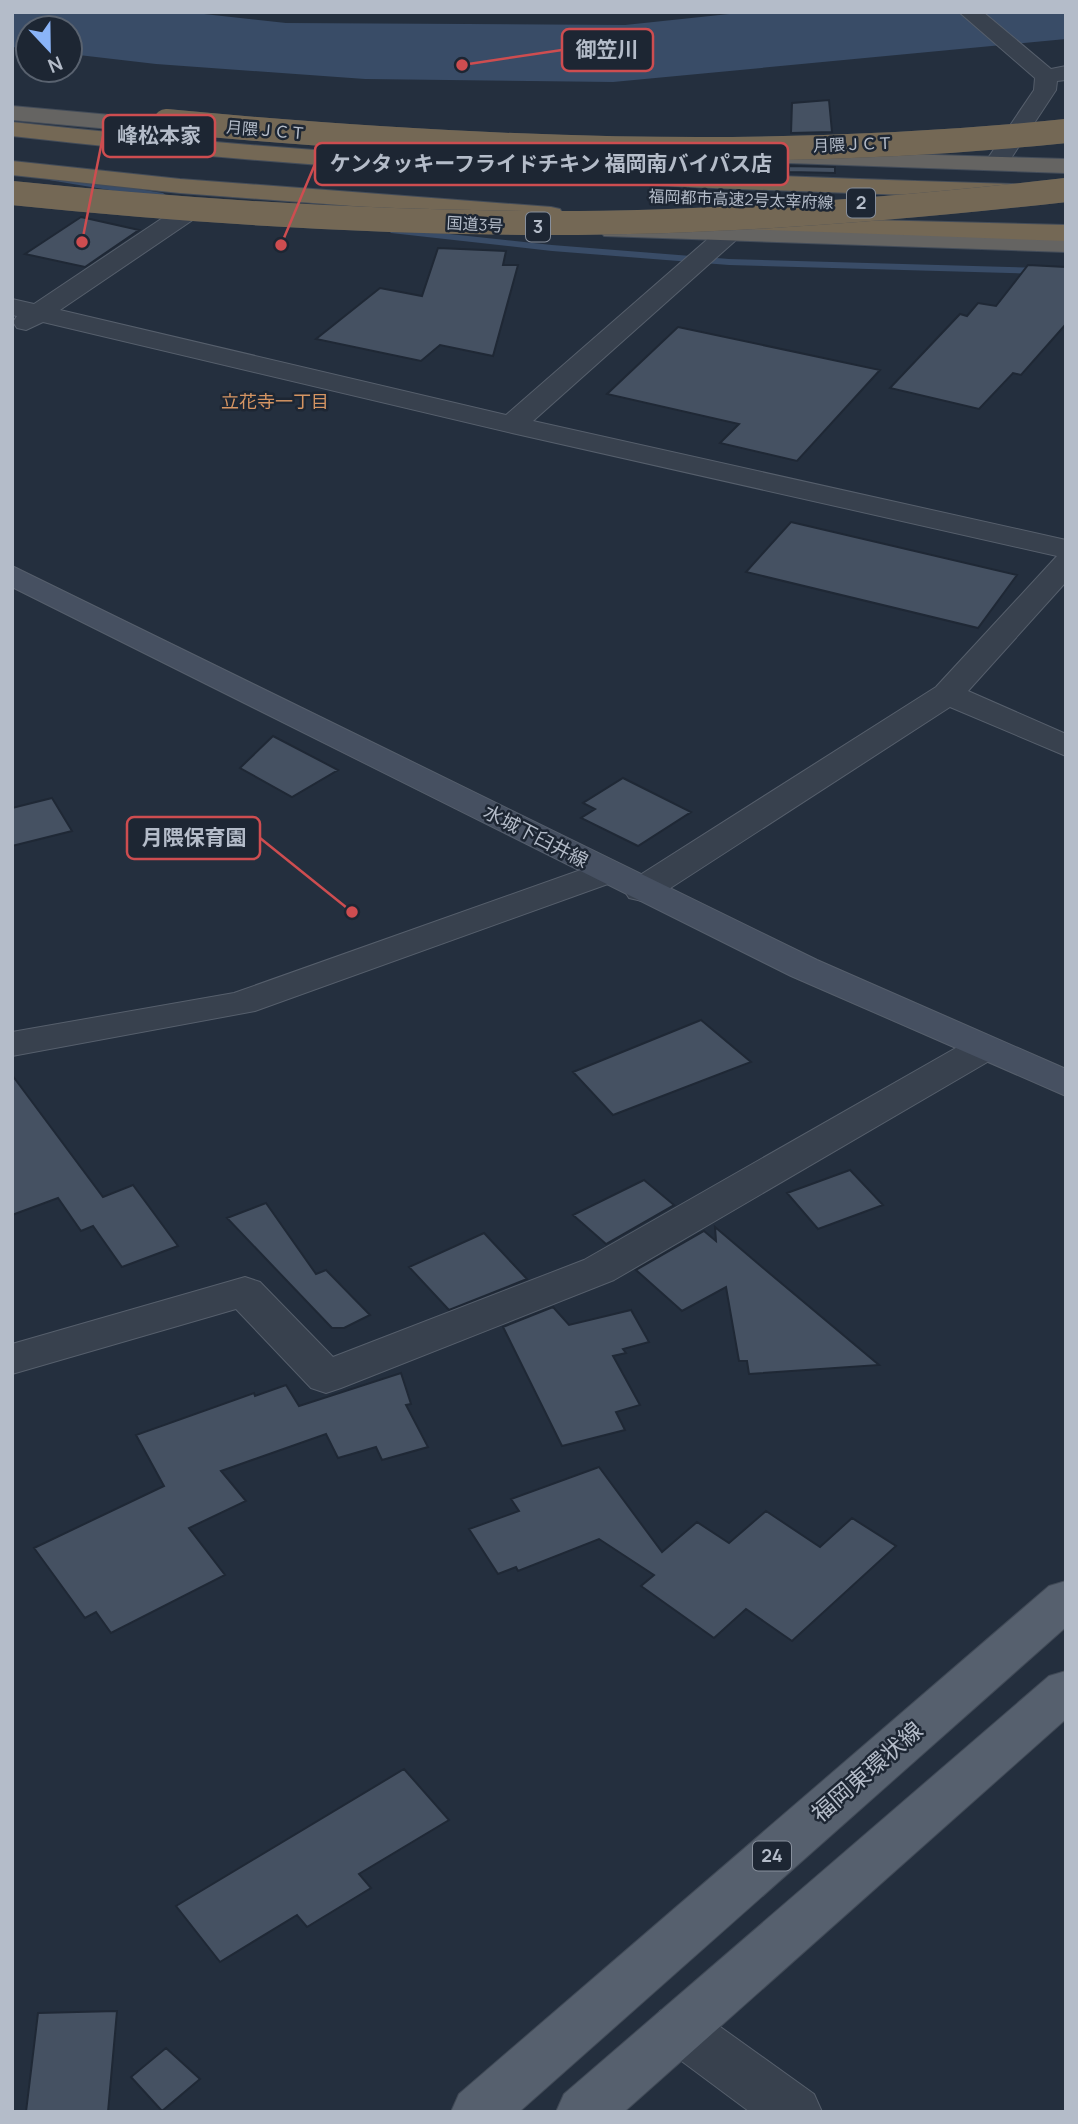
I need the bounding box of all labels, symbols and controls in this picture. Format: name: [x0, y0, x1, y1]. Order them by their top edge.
north arrow: [14, 14, 84, 84]
callout: 御笠川: [562, 29, 653, 71]
text: 御笠川: [576, 35, 639, 63]
text: N: [44, 50, 67, 79]
callout: 峰松本家: [103, 115, 215, 157]
street label: 月隈ＪＣＴ: [225, 116, 307, 144]
text: 峰松本家: [117, 121, 201, 149]
street label: 月隈ＪＣＴ: [813, 132, 893, 156]
callout: ケンタッキーフライドチキン 福岡南バイパス店: [315, 143, 788, 185]
text: ケンタッキーフライドチキン 福岡南バイパス店: [330, 149, 772, 177]
street label: 福岡都市高速2号太宰府線: [648, 185, 834, 213]
road number: 2: [847, 188, 875, 218]
street label: 国道3号: [446, 212, 504, 236]
road number: 3: [526, 212, 550, 242]
district label: 立花寺一丁目: [221, 389, 329, 413]
street label: 水城下臼井線: [479, 799, 593, 873]
callout: 月隈保育園: [127, 817, 260, 859]
text: 月隈保育園: [142, 823, 247, 851]
street label: 福岡東環状線: [804, 1714, 929, 1829]
road number: 24: [753, 1842, 791, 1870]

